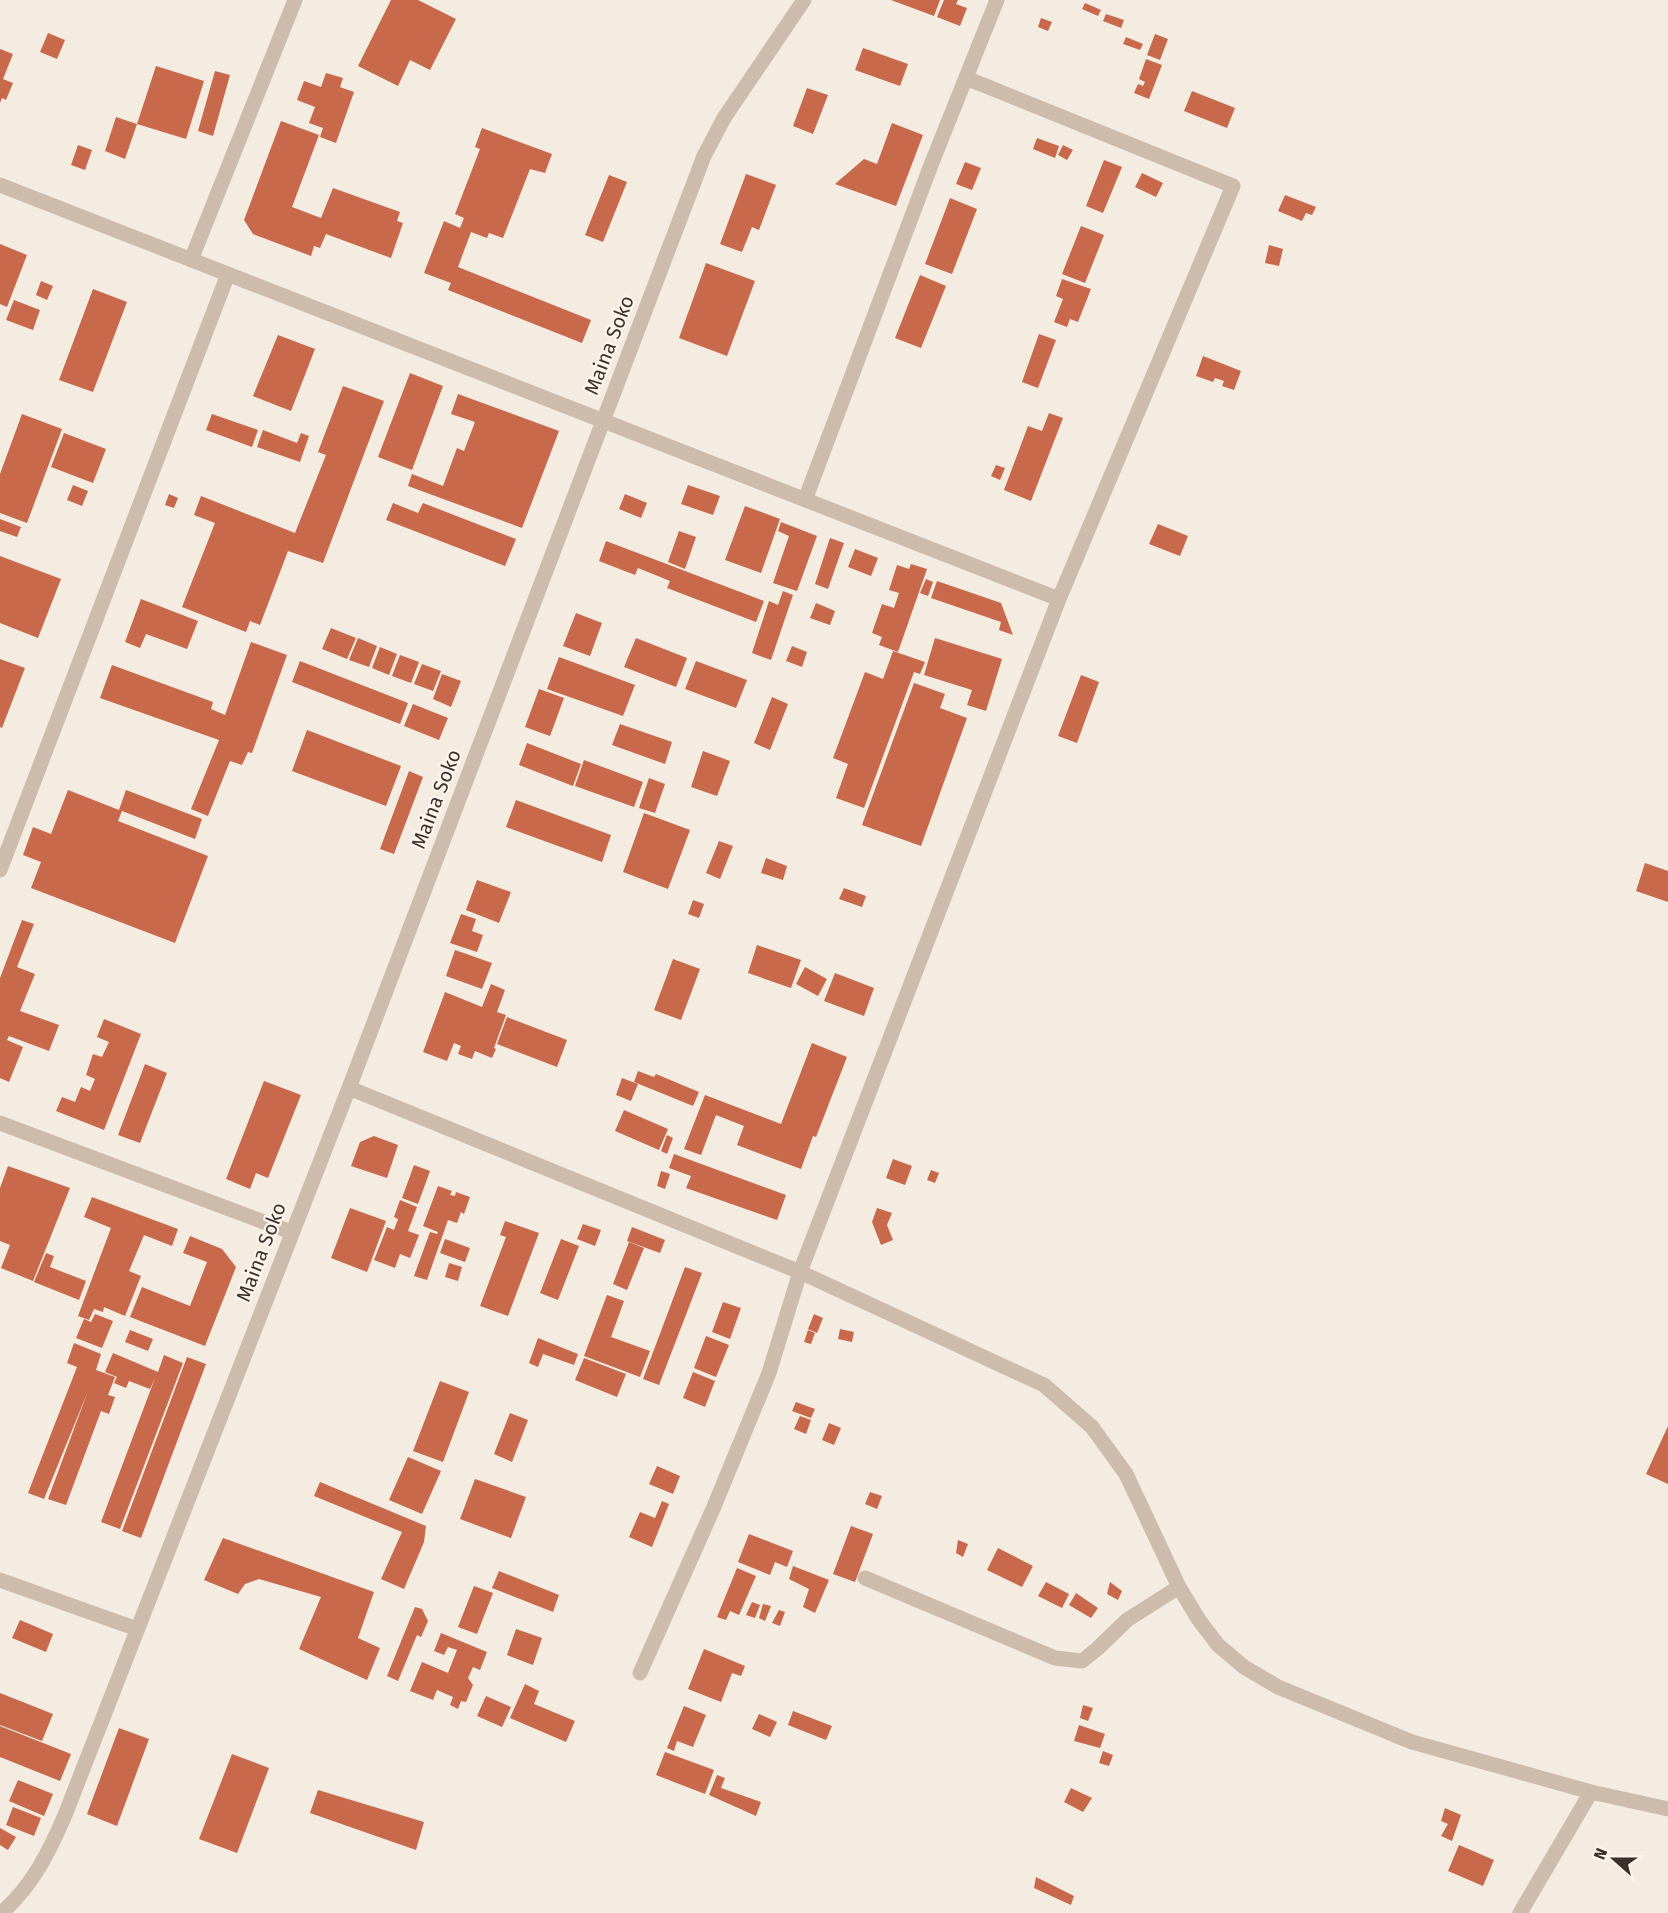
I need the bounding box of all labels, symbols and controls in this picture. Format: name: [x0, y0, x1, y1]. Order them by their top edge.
street label: Maina Soko: [579, 292, 639, 398]
street label: Maina Soko: [406, 746, 466, 852]
street label: Maina Soko: [231, 1199, 291, 1305]
north arrow: [1584, 1829, 1644, 1889]
text: N: [1590, 1845, 1611, 1862]

